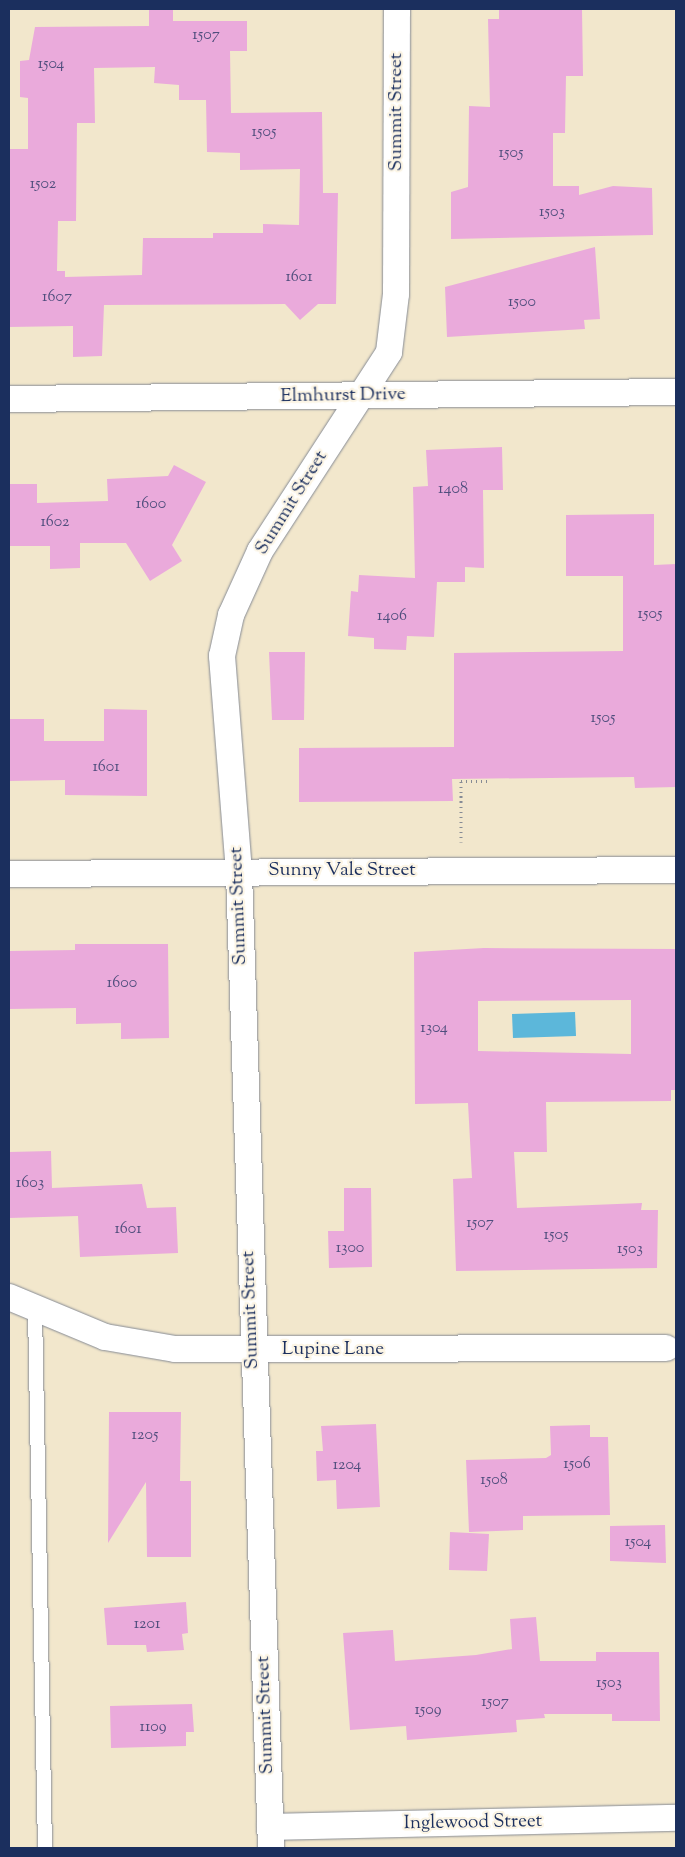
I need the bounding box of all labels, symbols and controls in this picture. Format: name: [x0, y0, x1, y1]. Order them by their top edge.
house number: 1507: [192, 26, 220, 46]
street label: Summit Street: [386, 53, 408, 171]
house number: 1504: [38, 55, 64, 75]
house number: 1505: [252, 123, 276, 143]
house number: 1505: [499, 144, 523, 164]
house number: 1502: [30, 175, 56, 195]
house number: 1503: [539, 203, 565, 223]
house number: 1601: [285, 268, 313, 288]
house number: 1607: [42, 288, 72, 308]
house number: 1500: [508, 293, 536, 313]
street label: Elmhurst Drive: [280, 384, 406, 408]
street label: Summit Street: [251, 447, 333, 559]
house number: 1408: [438, 480, 468, 500]
house number: 1600: [136, 495, 166, 515]
house number: 1602: [40, 513, 70, 533]
house number: 1505: [638, 605, 662, 625]
house number: 1406: [377, 607, 407, 627]
house number: 1505: [591, 709, 615, 729]
house number: 1601: [92, 758, 120, 778]
street label: Summit Street: [226, 846, 252, 966]
street label: Sunny Vale Street: [268, 860, 416, 882]
house number: 1600: [107, 974, 137, 994]
house number: 1304: [420, 1019, 448, 1039]
house number: 1603: [16, 1174, 44, 1194]
house number: 1507: [466, 1214, 494, 1234]
house number: 1601: [114, 1220, 142, 1240]
house number: 1505: [544, 1226, 568, 1246]
house number: 1300: [336, 1239, 364, 1259]
house number: 1503: [617, 1240, 643, 1260]
street label: Summit Street: [238, 1250, 264, 1370]
street label: Lupine Lane: [282, 1339, 384, 1361]
house number: 1205: [132, 1426, 158, 1446]
house number: 1506: [563, 1455, 591, 1475]
house number: 1204: [333, 1456, 361, 1476]
house number: 1508: [480, 1471, 508, 1491]
house number: 1504: [625, 1533, 651, 1553]
house number: 1201: [134, 1615, 160, 1635]
street label: Summit Street: [253, 1655, 279, 1775]
house number: 1503: [596, 1674, 622, 1694]
house number: 1507: [481, 1693, 509, 1713]
house number: 1509: [414, 1701, 442, 1721]
house number: 1109: [140, 1718, 166, 1738]
street label: Inglewood Street: [404, 1810, 542, 1836]

